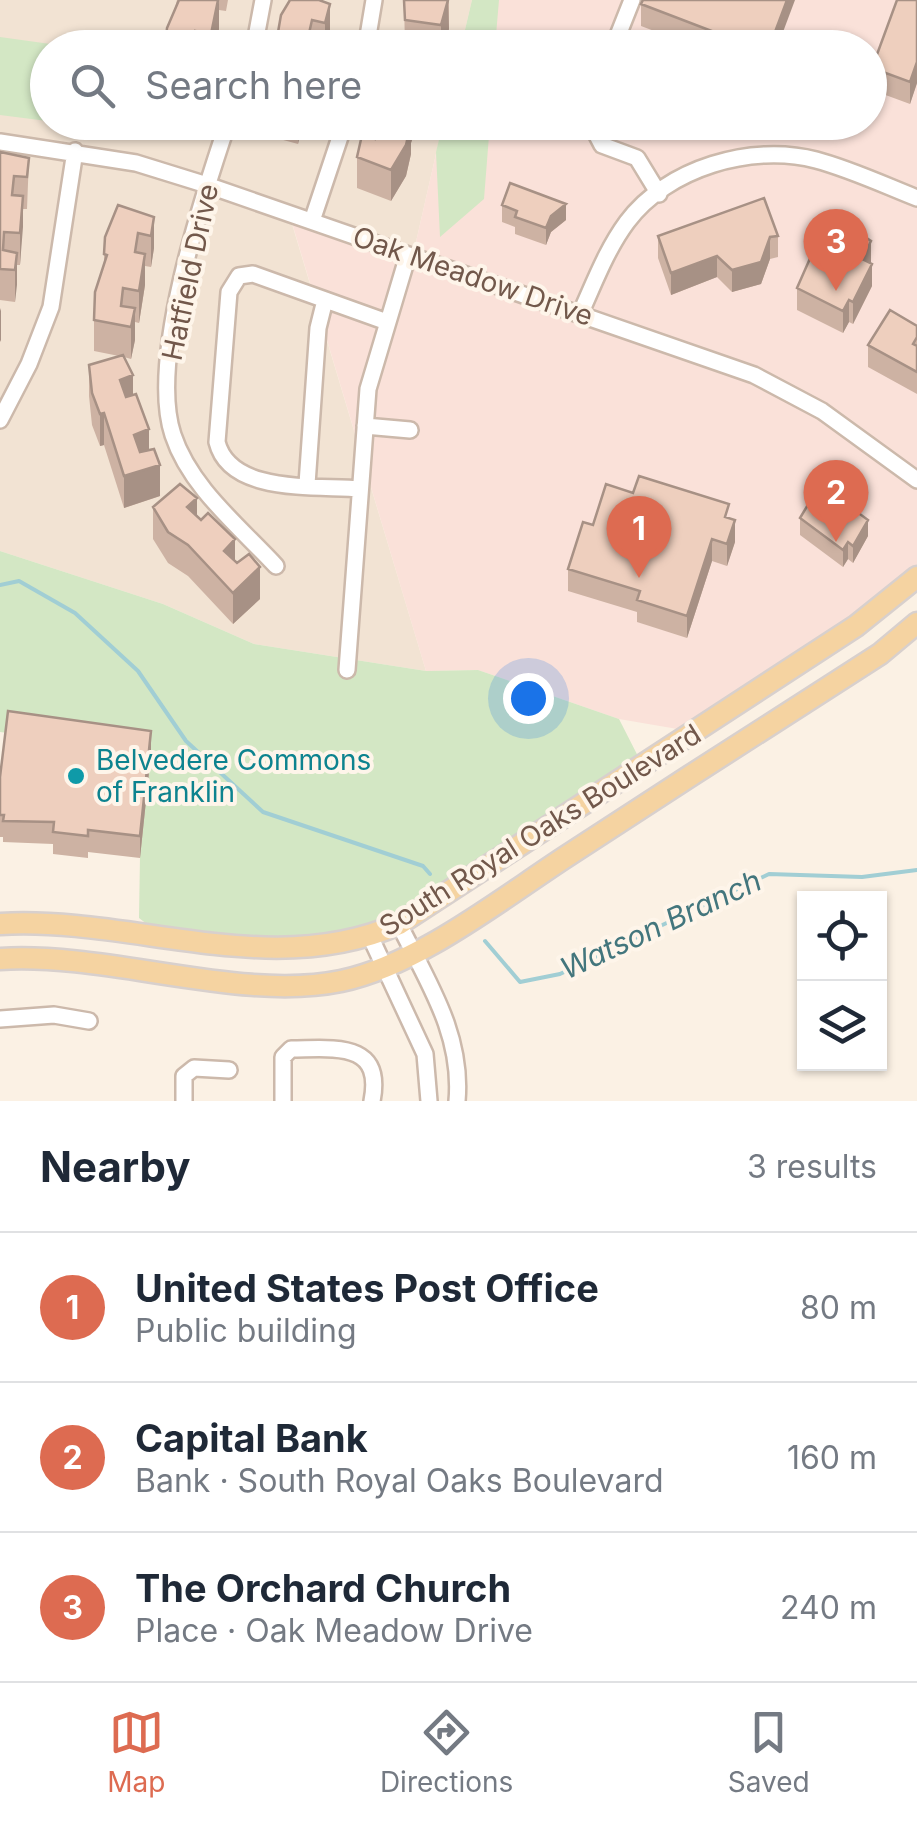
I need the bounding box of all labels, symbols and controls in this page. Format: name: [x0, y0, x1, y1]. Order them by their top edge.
search box: [30, 30, 887, 140]
icon: search: [65, 58, 120, 113]
text: Search here: [145, 62, 362, 108]
street label: Hatfield Drive: [155, 181, 225, 363]
pin: 3: [804, 208, 868, 291]
street label: Oak Meadow Drive: [348, 219, 598, 333]
pin: 2: [804, 460, 868, 542]
pin: 1: [606, 496, 672, 578]
your location: [503, 673, 554, 724]
street label: South Royal Oaks Boulevard: [373, 717, 707, 943]
place label: Belvedere Commons of Franklin: [96, 743, 371, 809]
marker: Belvedere Commons of Franklin: [65, 765, 87, 787]
water label: Watson Branch: [554, 862, 767, 986]
map controls: [797, 891, 887, 1071]
button: locate: [797, 891, 887, 981]
button: layers: [797, 981, 887, 1071]
text: Nearby: [40, 1141, 191, 1192]
text: 3 results: [747, 1147, 877, 1186]
text: United States Post Office: [135, 1265, 599, 1311]
text: 1: [66, 1288, 79, 1327]
text: 80 m: [800, 1288, 877, 1327]
text: Public building: [135, 1311, 357, 1350]
text: Capital Bank: [135, 1415, 368, 1461]
text: 2: [62, 1438, 83, 1477]
text: 160 m: [787, 1438, 877, 1477]
text: Bank · South Royal Oaks Boulevard: [135, 1461, 663, 1500]
text: The Orchard Church: [135, 1565, 511, 1611]
text: 3: [62, 1588, 83, 1627]
text: 240 m: [780, 1588, 877, 1627]
text: Place · Oak Meadow Drive: [135, 1611, 533, 1650]
tab: Map: [107, 1705, 165, 1799]
tab: Directions: [380, 1705, 513, 1799]
tab: Saved: [728, 1705, 810, 1799]

